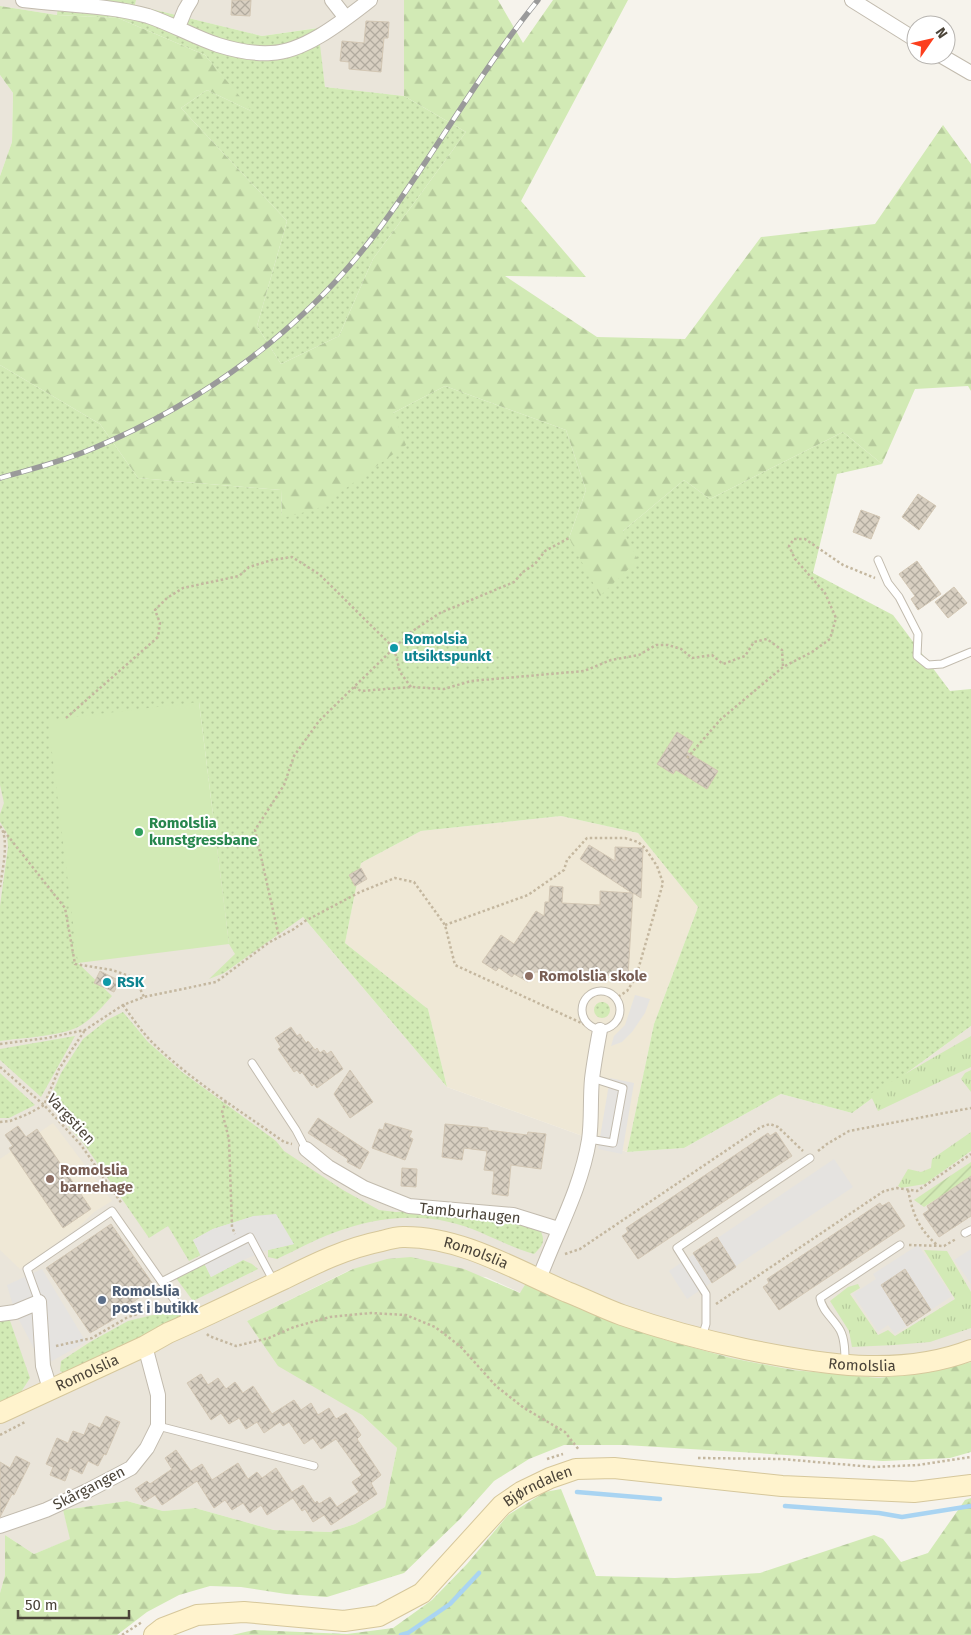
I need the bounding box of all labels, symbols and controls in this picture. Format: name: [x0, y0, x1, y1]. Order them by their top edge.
north arrow: [906, 15, 956, 65]
text: N: [932, 24, 951, 42]
place label: Romolsia utsiktspunkt: [404, 630, 492, 665]
marker: Romolsia utsiktspunkt: [388, 642, 400, 654]
place label: Romolslia kunstgressbane: [149, 814, 258, 849]
marker: Romolslia kunstgressbane: [133, 826, 145, 838]
place label: Romolslia skole: [539, 967, 647, 985]
marker: Romolslia skole: [523, 970, 535, 982]
place label: RSK: [117, 973, 145, 991]
marker: RSK: [101, 976, 113, 988]
street label: Vargstien: [43, 1090, 99, 1148]
place label: Romolslia barnehage: [60, 1161, 133, 1196]
marker: Romolslia barnehage: [44, 1173, 56, 1185]
street label: Tamburhaugen: [419, 1199, 521, 1227]
street label: Romolslia: [442, 1233, 511, 1273]
place label: Romolslia post i butikk: [112, 1282, 199, 1317]
marker: Romolslia post i butikk: [96, 1294, 108, 1306]
street label: Romolslia: [53, 1350, 122, 1395]
street label: Romolslia: [827, 1354, 896, 1375]
street label: Skårgangen: [50, 1462, 128, 1514]
street label: Bjørndalen: [500, 1462, 575, 1511]
scale bar: [18, 1588, 129, 1620]
text: 50 m: [25, 1596, 58, 1614]

